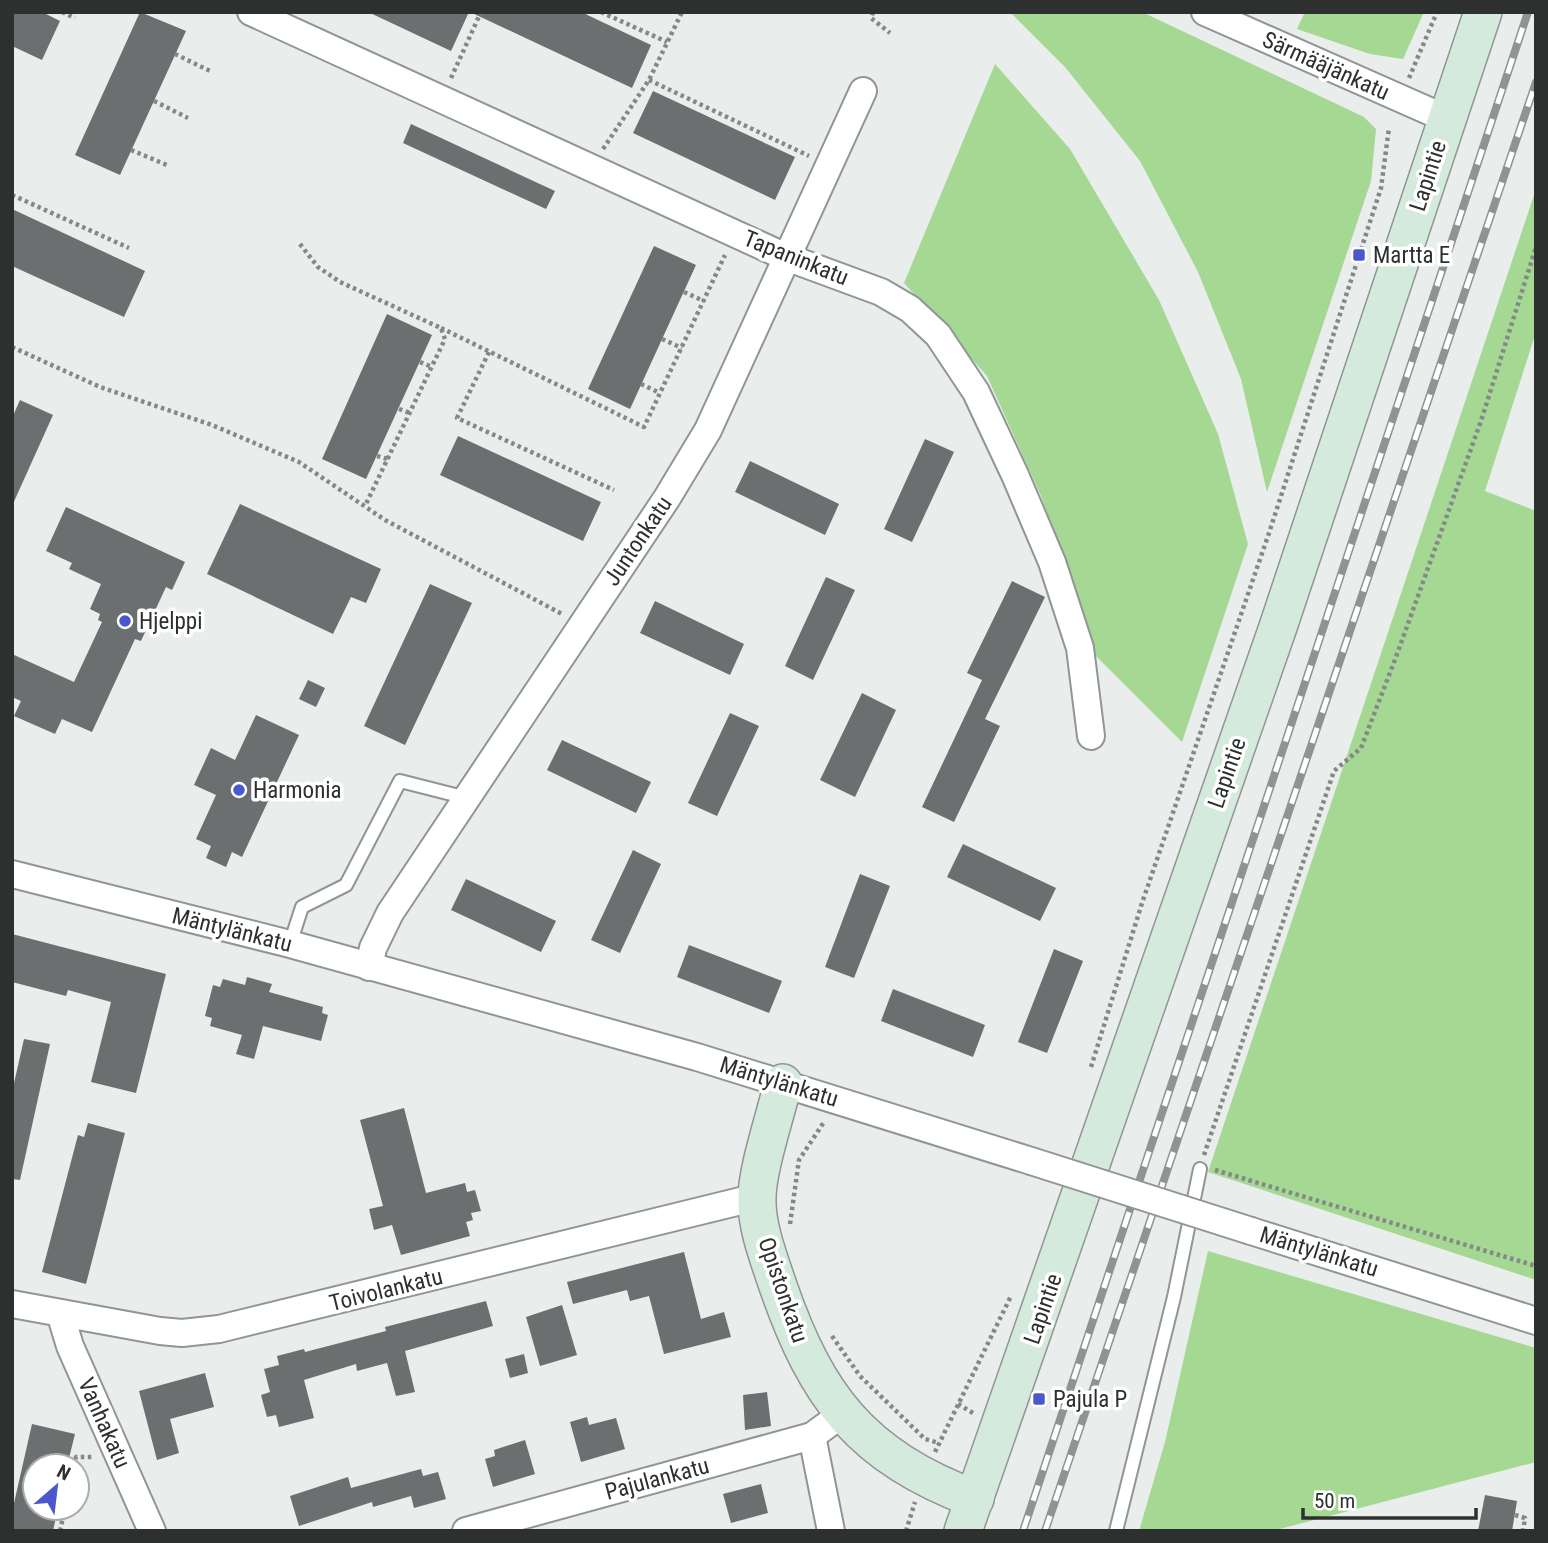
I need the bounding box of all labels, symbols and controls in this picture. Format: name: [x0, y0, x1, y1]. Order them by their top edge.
street label: Särmääjänkatu: [1258, 26, 1394, 106]
street label: Lapintie: [1404, 137, 1452, 215]
street label: Tapaninkatu: [740, 225, 852, 291]
place label: Martta E: [1373, 242, 1450, 269]
marker: Martta E: [1351, 247, 1367, 263]
street label: Juntonkatu: [598, 491, 678, 591]
place label: Hjelppi: [139, 608, 202, 635]
marker: Hjelppi: [117, 613, 133, 629]
street label: Lapintie: [1202, 734, 1252, 812]
place label: Harmonia: [253, 777, 342, 804]
marker: Harmonia: [231, 782, 247, 798]
street label: Mäntylänkatu: [169, 902, 295, 958]
street label: Mäntylänkatu: [716, 1051, 842, 1113]
street label: Mäntylänkatu: [1256, 1221, 1382, 1283]
street label: Opistonkatu: [752, 1234, 814, 1346]
street label: Toivolankatu: [327, 1263, 445, 1317]
street label: Lapintie: [1018, 1270, 1068, 1348]
street label: Vanhakatu: [72, 1374, 136, 1472]
place label: Pajula P: [1053, 1386, 1127, 1413]
marker: Pajula P: [1031, 1391, 1047, 1407]
north arrow: [21, 1452, 91, 1522]
street label: Pajulankatu: [602, 1452, 712, 1506]
text: N: [53, 1460, 74, 1485]
scale bar: [1303, 1476, 1476, 1520]
text: 50 m: [1314, 1489, 1355, 1513]

